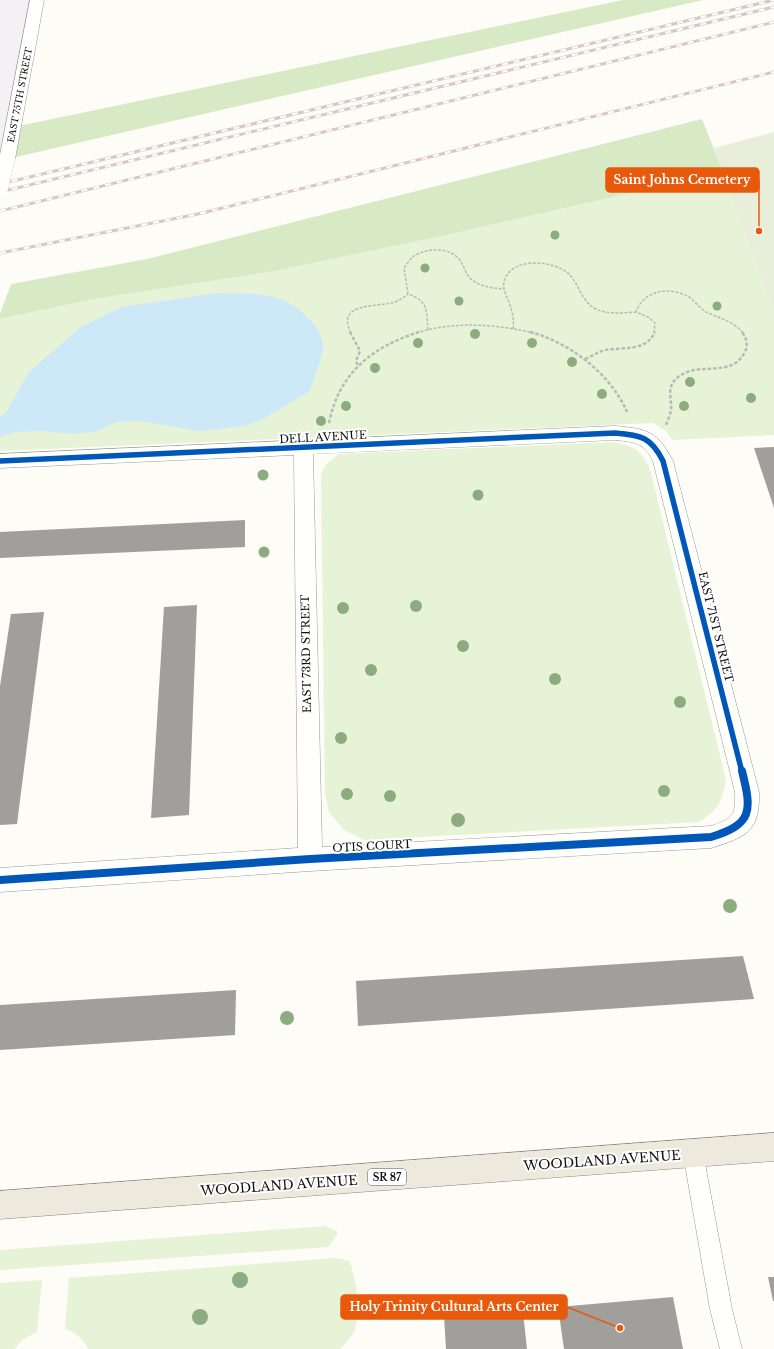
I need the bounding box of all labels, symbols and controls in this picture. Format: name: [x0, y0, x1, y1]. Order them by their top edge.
street label: EAST 75TH STREET: [5, 46, 34, 143]
callout: Saint Johns Cemetery: [606, 168, 759, 192]
text: Saint Johns Cemetery: [614, 172, 751, 187]
street label: DELL AVENUE: [279, 428, 367, 446]
street label: EAST 71ST STREET: [695, 570, 737, 684]
street label: EAST 73RD STREET: [298, 595, 314, 713]
street label: OTIS COURT: [332, 837, 412, 855]
street label: WOODLAND AVENUE: [522, 1147, 681, 1175]
road number: SR 87: [368, 1169, 406, 1185]
street label: WOODLAND AVENUE: [199, 1172, 358, 1200]
callout: Holy Trinity Cultural Arts Center: [341, 1295, 567, 1319]
text: Holy Trinity Cultural Arts Center: [349, 1299, 559, 1314]

